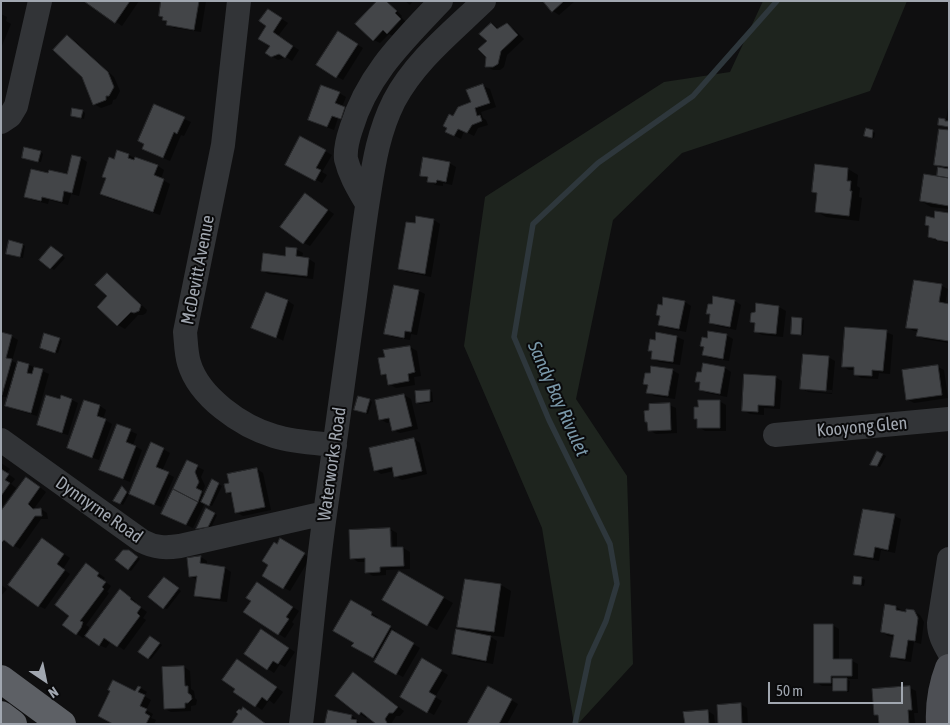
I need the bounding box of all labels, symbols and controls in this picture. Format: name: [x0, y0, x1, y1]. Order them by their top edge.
street label: McDevitt Avenue: [177, 213, 219, 327]
water label: Sandy Bay Rivulet: [522, 338, 594, 460]
street label: Waterworks Road: [313, 406, 351, 522]
street label: Kooyong Glen: [816, 412, 908, 442]
street label: Dynnyrne Road: [51, 472, 147, 548]
north arrow: [20, 655, 70, 705]
scale bar: [770, 672, 905, 704]
text: 50 m: [776, 682, 803, 699]
text: N: [45, 683, 61, 701]

